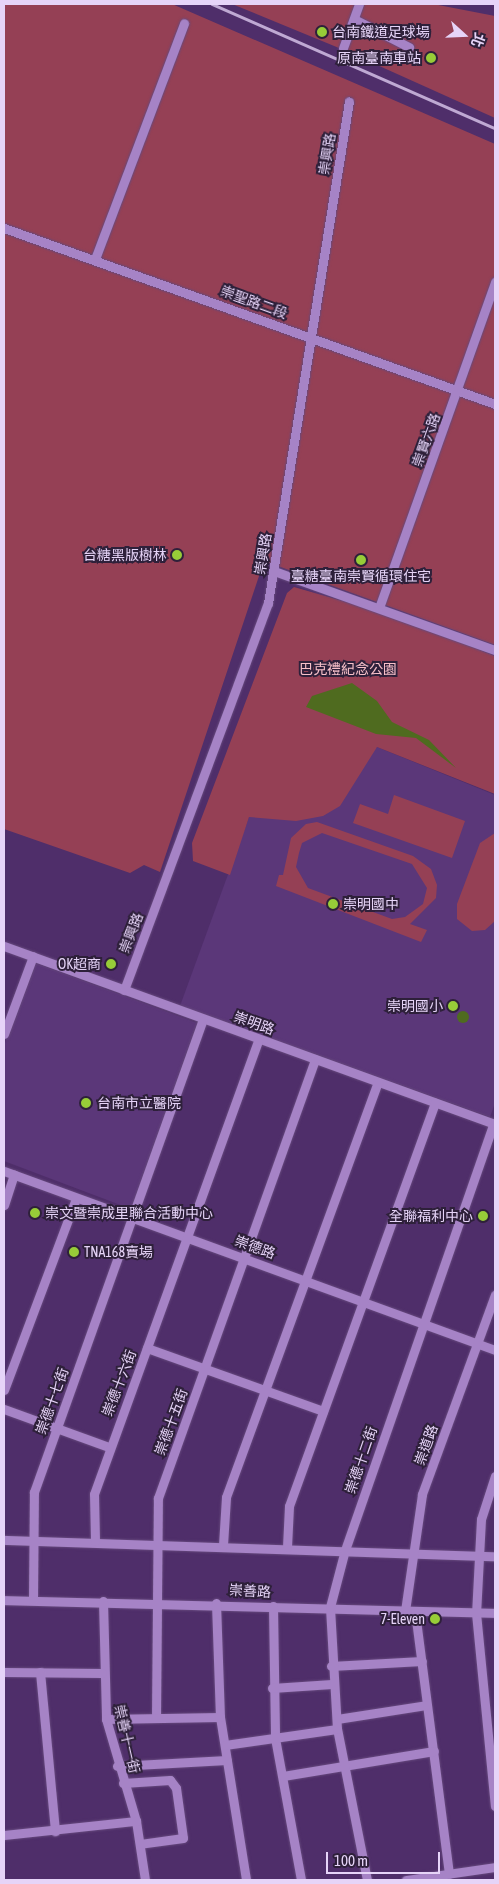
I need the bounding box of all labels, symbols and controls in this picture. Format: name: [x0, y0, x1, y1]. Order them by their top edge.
north arrow: [439, 10, 489, 60]
place label: 台南鐵道足球場: [332, 24, 430, 40]
marker: 台南鐵道足球場: [316, 26, 328, 38]
text: 北: [468, 31, 488, 49]
place label: 原南臺南車站: [337, 50, 421, 66]
marker: 原南臺南車站: [425, 52, 437, 64]
street label: 崇興路: [315, 132, 339, 176]
street label: 崇聖路二段: [218, 282, 290, 322]
street label: 崇賢六路: [409, 411, 443, 469]
street label: 崇興路: [251, 532, 275, 576]
place label: 台糖黑版樹林: [83, 547, 167, 563]
marker: 台糖黑版樹林: [171, 549, 183, 561]
marker: 臺糖臺南崇賢循環住宅: [355, 554, 367, 566]
place label: 臺糖臺南崇賢循環住宅: [291, 568, 431, 584]
park label: 巴克禮紀念公園: [299, 661, 397, 677]
place label: 崇明國中: [343, 896, 399, 912]
marker: 崇明國中: [327, 898, 339, 910]
street label: 崇興路: [116, 910, 146, 956]
place label: OK超商: [58, 956, 101, 972]
marker: OK超商: [105, 958, 117, 970]
place label: 崇明國小: [387, 998, 443, 1014]
marker: 崇明國小: [447, 1000, 459, 1012]
street label: 崇明路: [231, 1008, 277, 1038]
place label: 台南市立醫院: [97, 1095, 181, 1111]
marker: 台南市立醫院: [79, 1096, 93, 1110]
place label: 崇文暨崇成里聯合活動中心: [45, 1205, 213, 1221]
marker: 崇文暨崇成里聯合活動中心: [29, 1207, 41, 1219]
place label: 全聯福利中心: [389, 1208, 473, 1224]
marker: 全聯福利中心: [477, 1210, 489, 1222]
street label: 崇德路: [232, 1232, 278, 1262]
place label: TNA168賣場: [84, 1244, 153, 1260]
marker: TNA168賣場: [68, 1246, 80, 1258]
street label: 崇德十六街: [99, 1347, 139, 1419]
street label: 崇德十七街: [32, 1365, 72, 1437]
street label: 崇德十五街: [151, 1386, 191, 1458]
street label: 崇道路: [411, 1422, 441, 1468]
street label: 崇德十二街: [342, 1424, 380, 1496]
street label: 崇善路: [229, 1582, 271, 1600]
place label: 7-Eleven: [380, 1611, 425, 1627]
marker: 7-Eleven: [429, 1613, 441, 1625]
street label: 崇善十一街: [111, 1703, 143, 1775]
scale bar: [329, 1842, 443, 1874]
text: 100 m: [334, 1852, 368, 1869]

